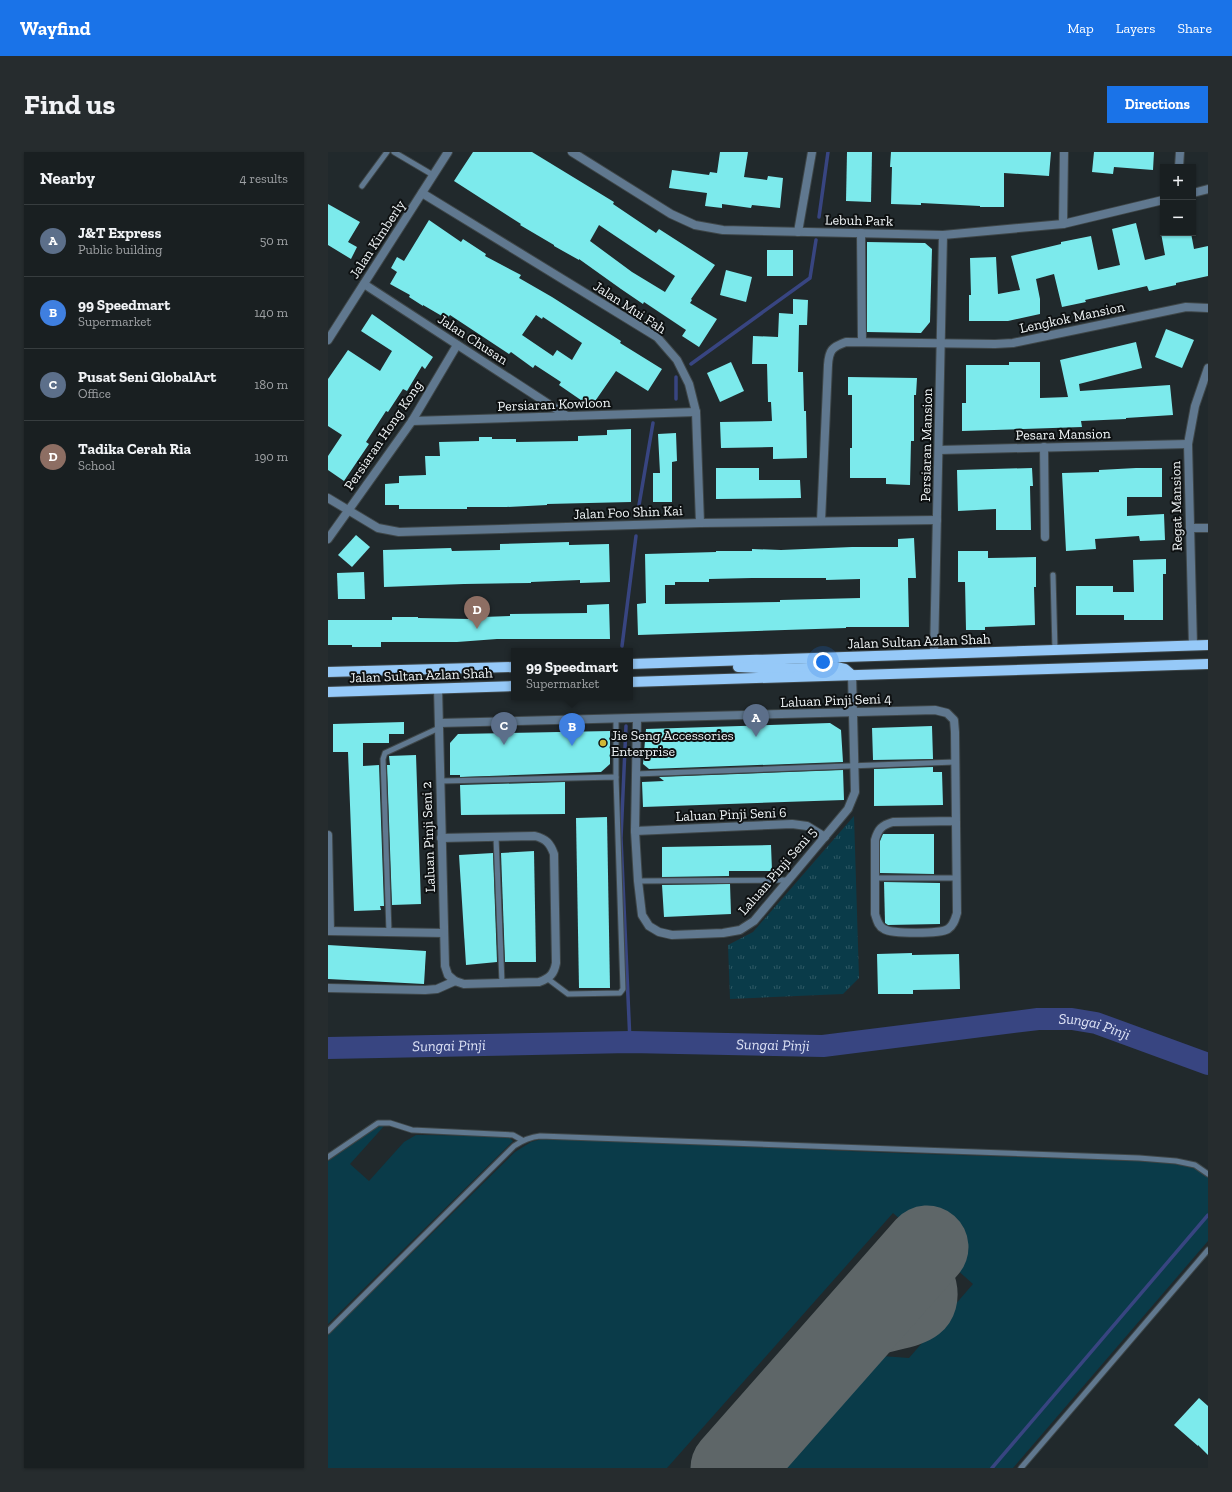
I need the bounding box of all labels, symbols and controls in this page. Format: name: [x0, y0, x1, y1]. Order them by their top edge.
text: Wayfind: [20, 17, 91, 40]
text: Map: [1067, 20, 1094, 37]
text: Layers: [1116, 20, 1155, 37]
text: Share: [1177, 20, 1212, 37]
button: Directions: [1107, 86, 1208, 123]
text: Find us: [24, 88, 115, 121]
map controls: [1160, 164, 1196, 236]
button: +: [1160, 164, 1196, 200]
text: Nearby: [40, 168, 95, 188]
text: 4 results: [240, 171, 288, 186]
street label: Jalan Kimberly: [346, 196, 410, 282]
button: −: [1160, 200, 1196, 236]
street label: Lebuh Park: [825, 211, 894, 230]
text: J&T Express: [78, 224, 161, 242]
text: A: [49, 233, 57, 248]
text: 50 m: [260, 233, 288, 248]
text: Public building: [78, 242, 162, 257]
street label: Jalan Mui Fah: [590, 277, 670, 337]
text: 99 Speedmart: [78, 296, 170, 314]
street label: Lengkok Mansion: [1018, 298, 1126, 337]
text: B: [49, 305, 57, 320]
text: 140 m: [254, 305, 288, 320]
street label: Jalan Chusan: [435, 310, 511, 368]
text: Supermarket: [78, 314, 151, 329]
text: Pusat Seni GlobalArt: [78, 368, 216, 386]
text: C: [49, 377, 57, 392]
text: 180 m: [254, 377, 288, 392]
street label: Persiaran Hong Kong: [340, 377, 427, 493]
text: Office: [78, 386, 111, 401]
street label: Persiaran Mansion: [917, 388, 936, 502]
street label: Persiaran Kowloon: [497, 394, 611, 415]
street label: Pesara Mansion: [1015, 425, 1111, 444]
text: Tadika Cerah Ria: [78, 440, 191, 458]
text: D: [48, 449, 58, 464]
text: 190 m: [254, 449, 288, 464]
text: School: [78, 458, 115, 473]
street label: Regat Mansion: [1167, 461, 1186, 551]
street label: Jalan Foo Shin Kai: [573, 502, 683, 523]
pin: D: [464, 596, 490, 629]
street label: Jalan Sultan Azlan Shah: [847, 630, 991, 652]
popup: [511, 648, 633, 700]
your location: [813, 652, 833, 672]
text: 99 Speedmart: [526, 658, 618, 676]
street label: Jalan Sultan Azlan Shah: [349, 664, 493, 686]
text: Supermarket: [526, 676, 599, 691]
street label: Laluan Pinji Seni 4: [780, 690, 892, 711]
pin: A: [743, 704, 769, 737]
pin: C: [491, 712, 517, 745]
pin: B: [559, 713, 585, 746]
place label: Jie Seng Accessories Enterprise: [611, 727, 734, 760]
marker: Jie Seng Accessories Enterprise: [598, 738, 608, 748]
street label: Laluan Pinji Seni 2: [418, 781, 439, 893]
street label: Laluan Pinji Seni 6: [675, 804, 787, 825]
street label: Laluan Pinji Seni 5: [735, 824, 820, 919]
water label: Sungai Pinji: [1058, 1010, 1133, 1044]
water label: Sungai Pinji: [736, 1035, 810, 1055]
water label: Sungai Pinji: [412, 1036, 486, 1055]

